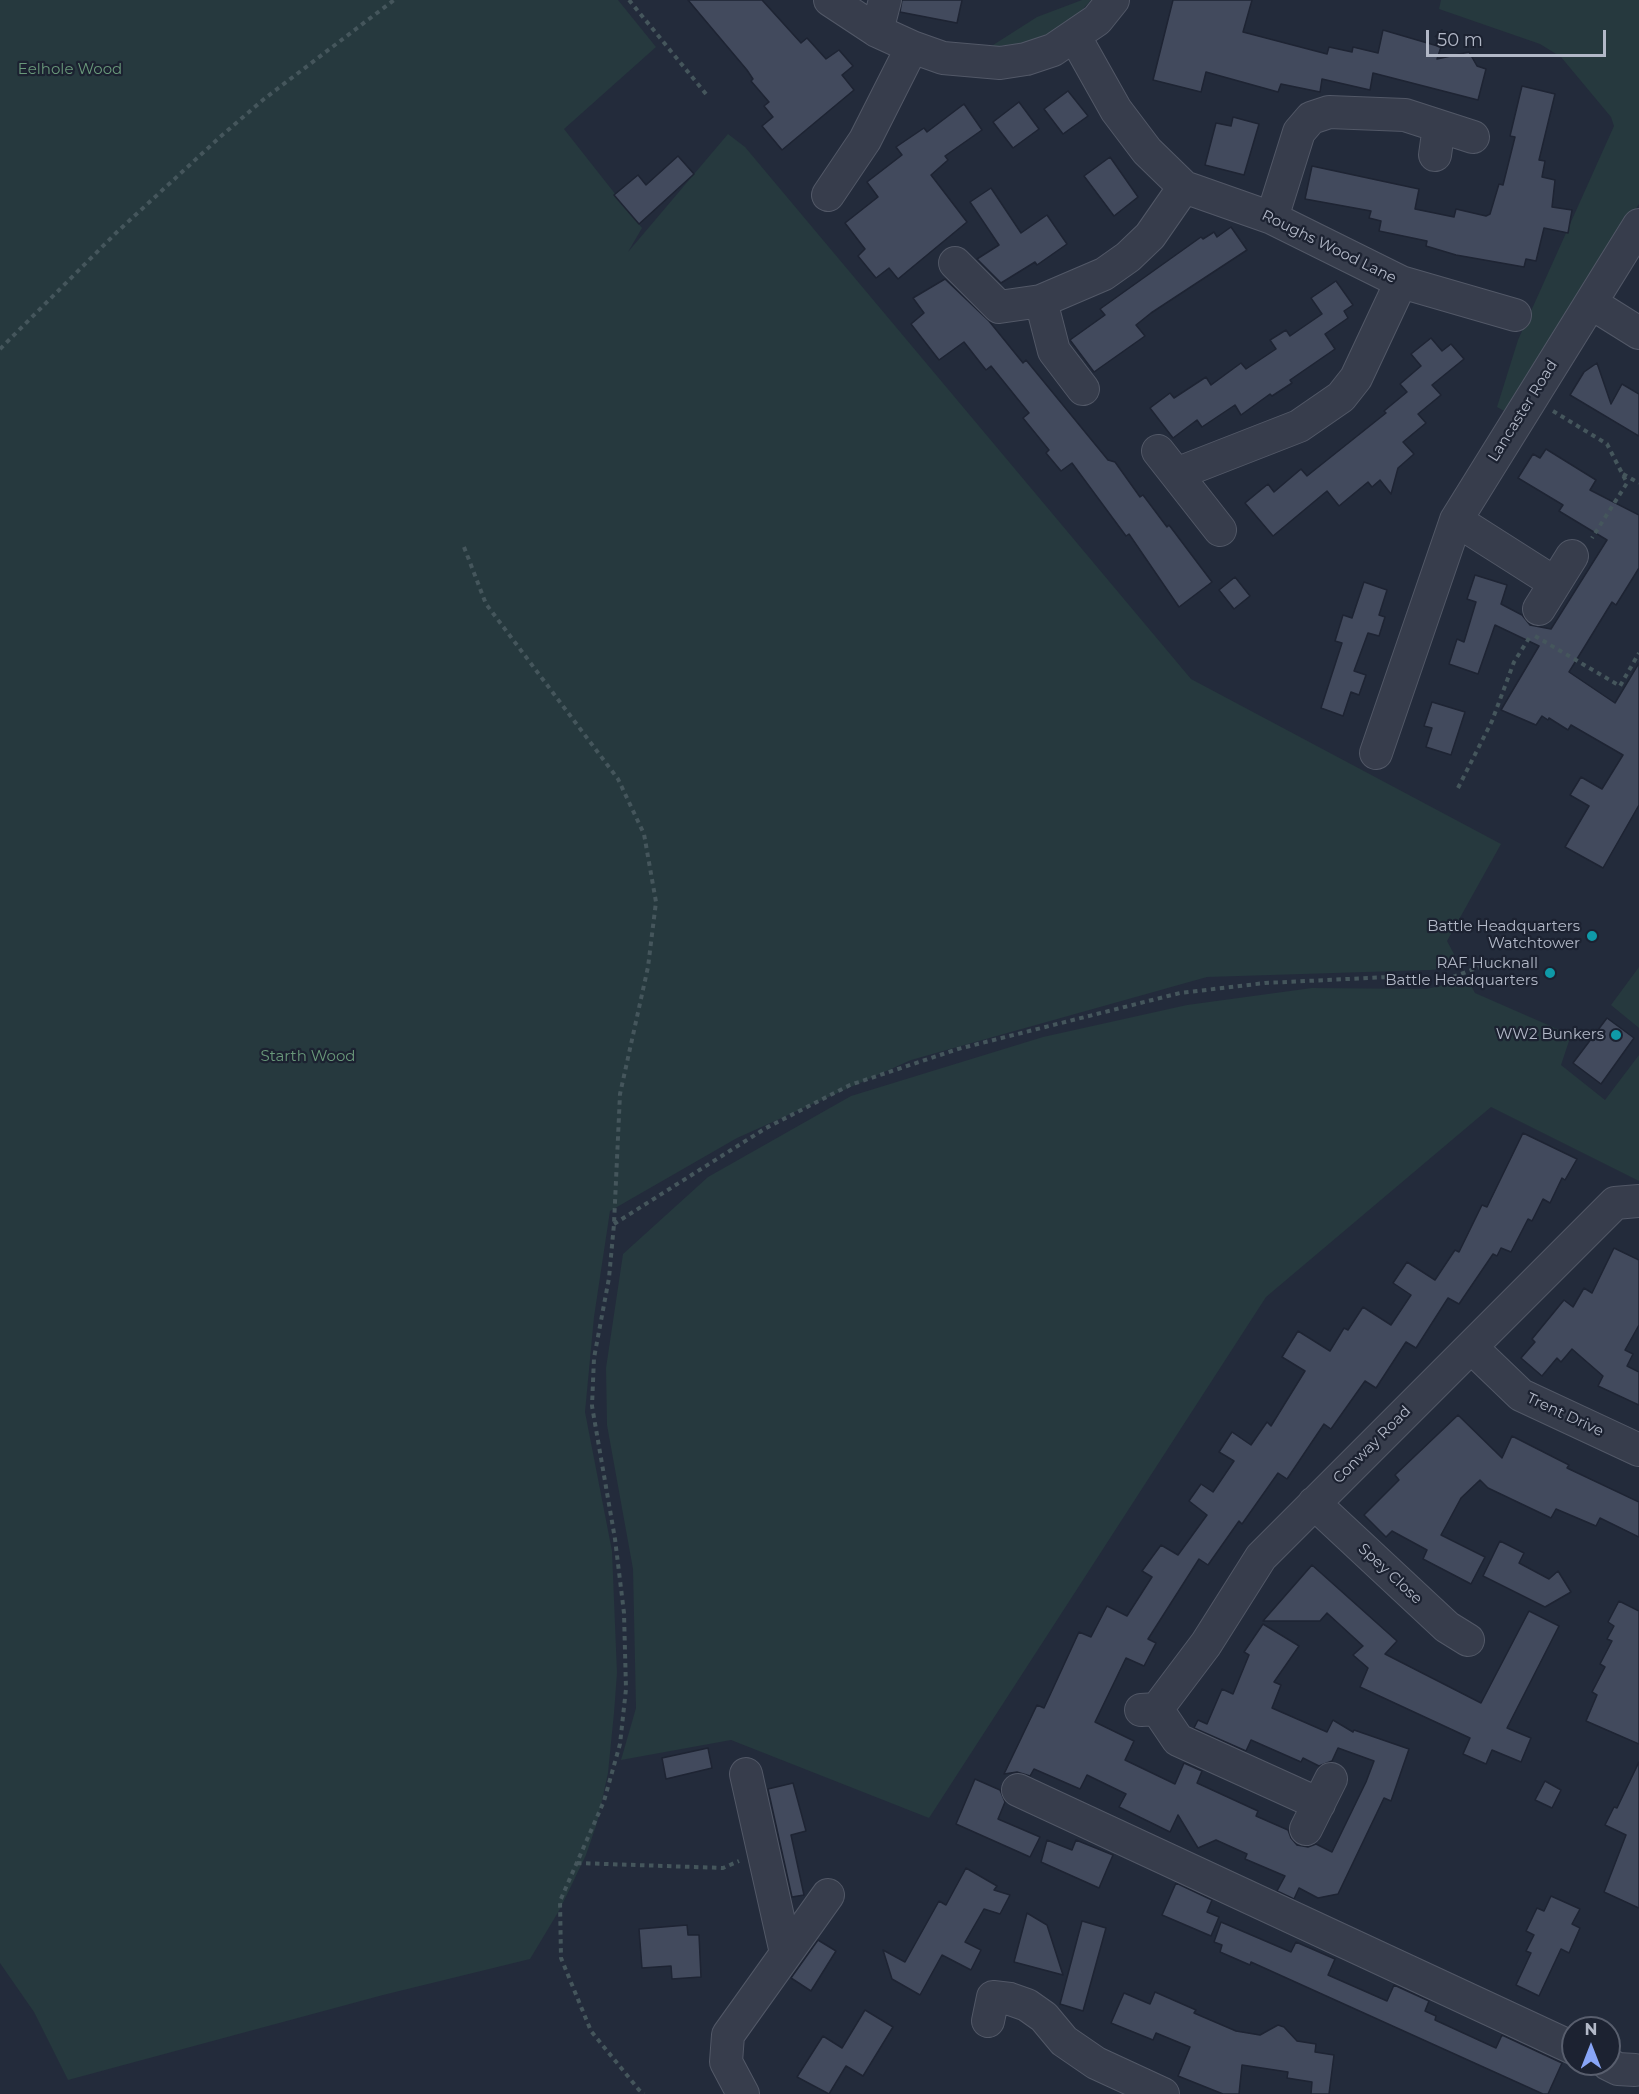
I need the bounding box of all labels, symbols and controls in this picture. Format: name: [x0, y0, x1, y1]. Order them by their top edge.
scale bar: [1429, 18, 1609, 56]
text: 50 m: [1437, 29, 1483, 51]
park label: Eelhole Wood: [18, 61, 122, 79]
street label: Roughs Wood Lane: [1259, 207, 1399, 287]
street label: Lancaster Road: [1485, 357, 1561, 465]
place label: Battle Headquarters Watchtower: [1427, 918, 1580, 953]
marker: Battle Headquarters Watchtower: [1585, 929, 1599, 943]
place label: RAF Hucknall Battle Headquarters: [1385, 955, 1538, 990]
marker: RAF Hucknall Battle Headquarters: [1543, 966, 1557, 980]
place label: WW2 Bunkers: [1496, 1026, 1604, 1044]
marker: WW2 Bunkers: [1609, 1028, 1623, 1042]
park label: Starth Wood: [260, 1048, 356, 1066]
street label: Trent Drive: [1524, 1389, 1606, 1441]
street label: Conway Road: [1329, 1402, 1415, 1488]
street label: Spey Close: [1354, 1540, 1426, 1608]
north arrow: [1561, 2016, 1621, 2076]
text: N: [1585, 2020, 1597, 2039]

